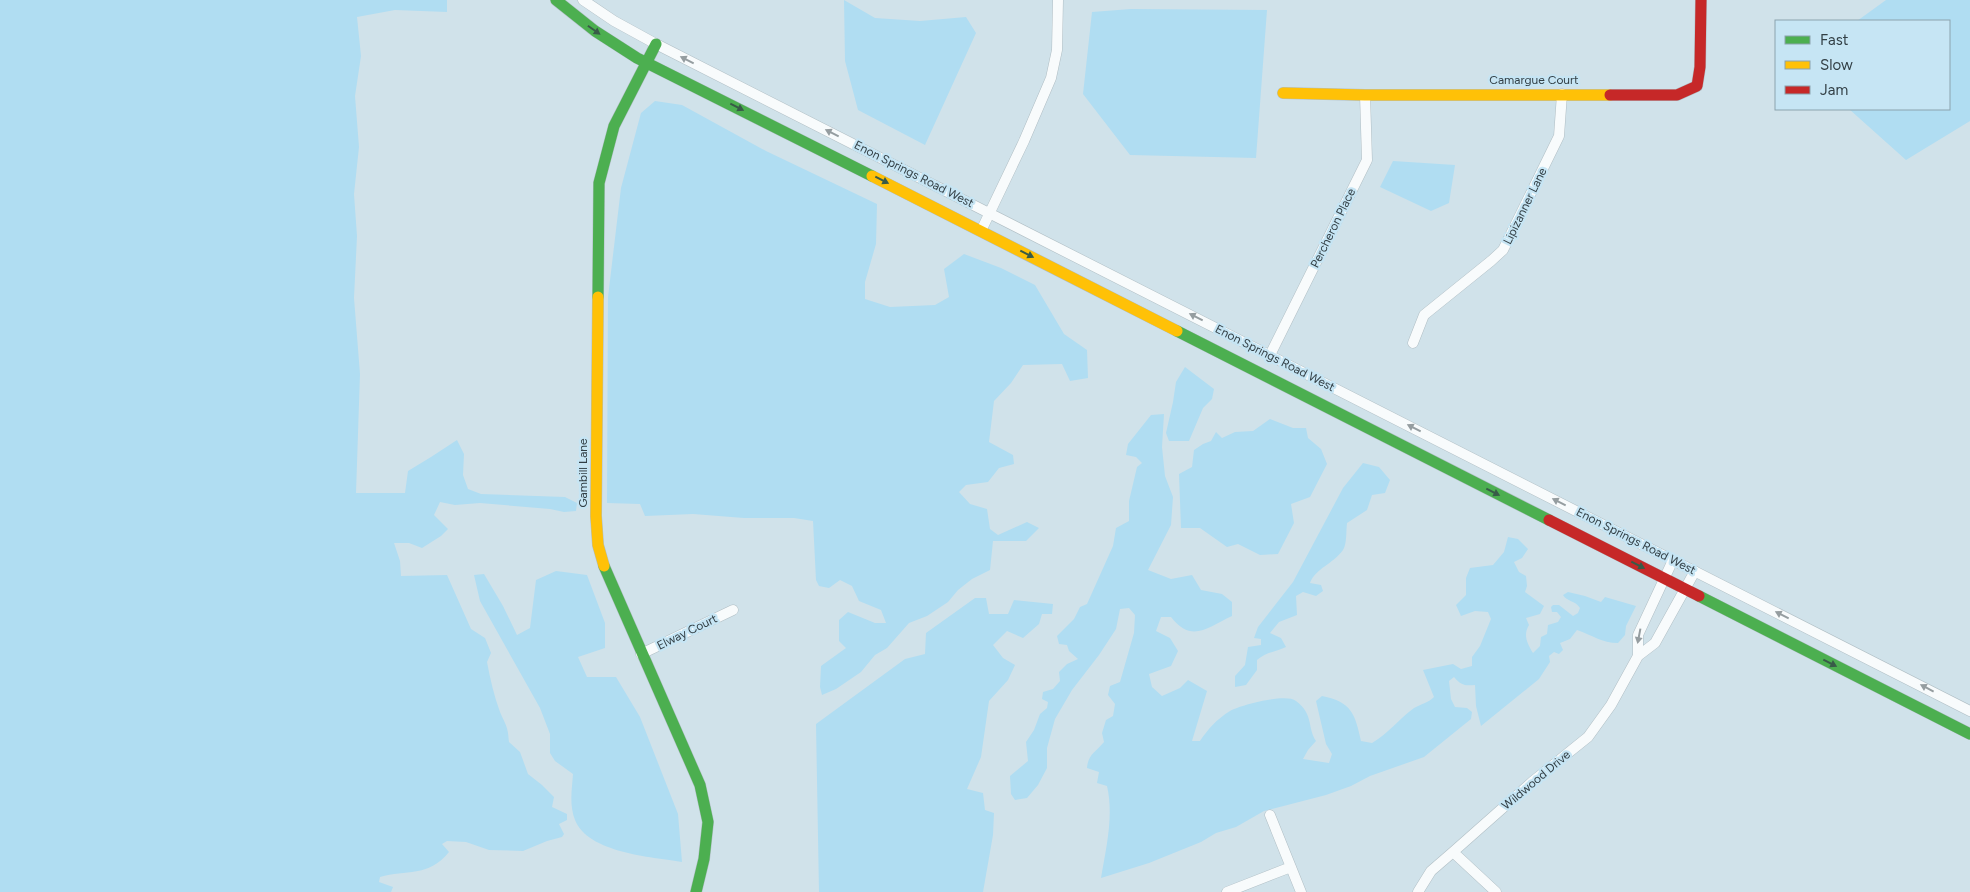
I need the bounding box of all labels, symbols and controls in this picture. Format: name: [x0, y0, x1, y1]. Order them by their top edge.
legend: [1775, 20, 1950, 110]
one-way arrow: [587, 25, 601, 35]
text: Fast: [1820, 31, 1849, 49]
one-way arrow: [680, 55, 694, 63]
text: Slow: [1820, 56, 1853, 74]
street label: Camargue Court: [1489, 73, 1579, 87]
text: Jam: [1820, 81, 1848, 99]
one-way arrow: [730, 103, 744, 111]
one-way arrow: [825, 129, 839, 137]
street label: Enon Springs Road West: [852, 138, 977, 210]
street label: Lipizanner Lane: [1500, 165, 1550, 247]
one-way arrow: [875, 176, 889, 184]
street label: Percheron Place: [1308, 186, 1358, 270]
one-way arrow: [1019, 250, 1034, 258]
one-way arrow: [1188, 313, 1203, 321]
street label: Enon Springs Road West: [1213, 322, 1338, 394]
one-way arrow: [1407, 424, 1421, 432]
street label: Gambill Lane: [576, 438, 590, 508]
one-way arrow: [1486, 488, 1501, 496]
one-way arrow: [1552, 498, 1566, 506]
street label: Enon Springs Road West: [1574, 505, 1699, 577]
one-way arrow: [1631, 561, 1646, 570]
street label: Elway Court: [655, 611, 720, 653]
one-way arrow: [1774, 611, 1789, 619]
one-way arrow: [1635, 628, 1643, 644]
one-way arrow: [1823, 659, 1837, 667]
one-way arrow: [1919, 684, 1934, 692]
street label: Wildwood Drive: [1499, 747, 1573, 813]

